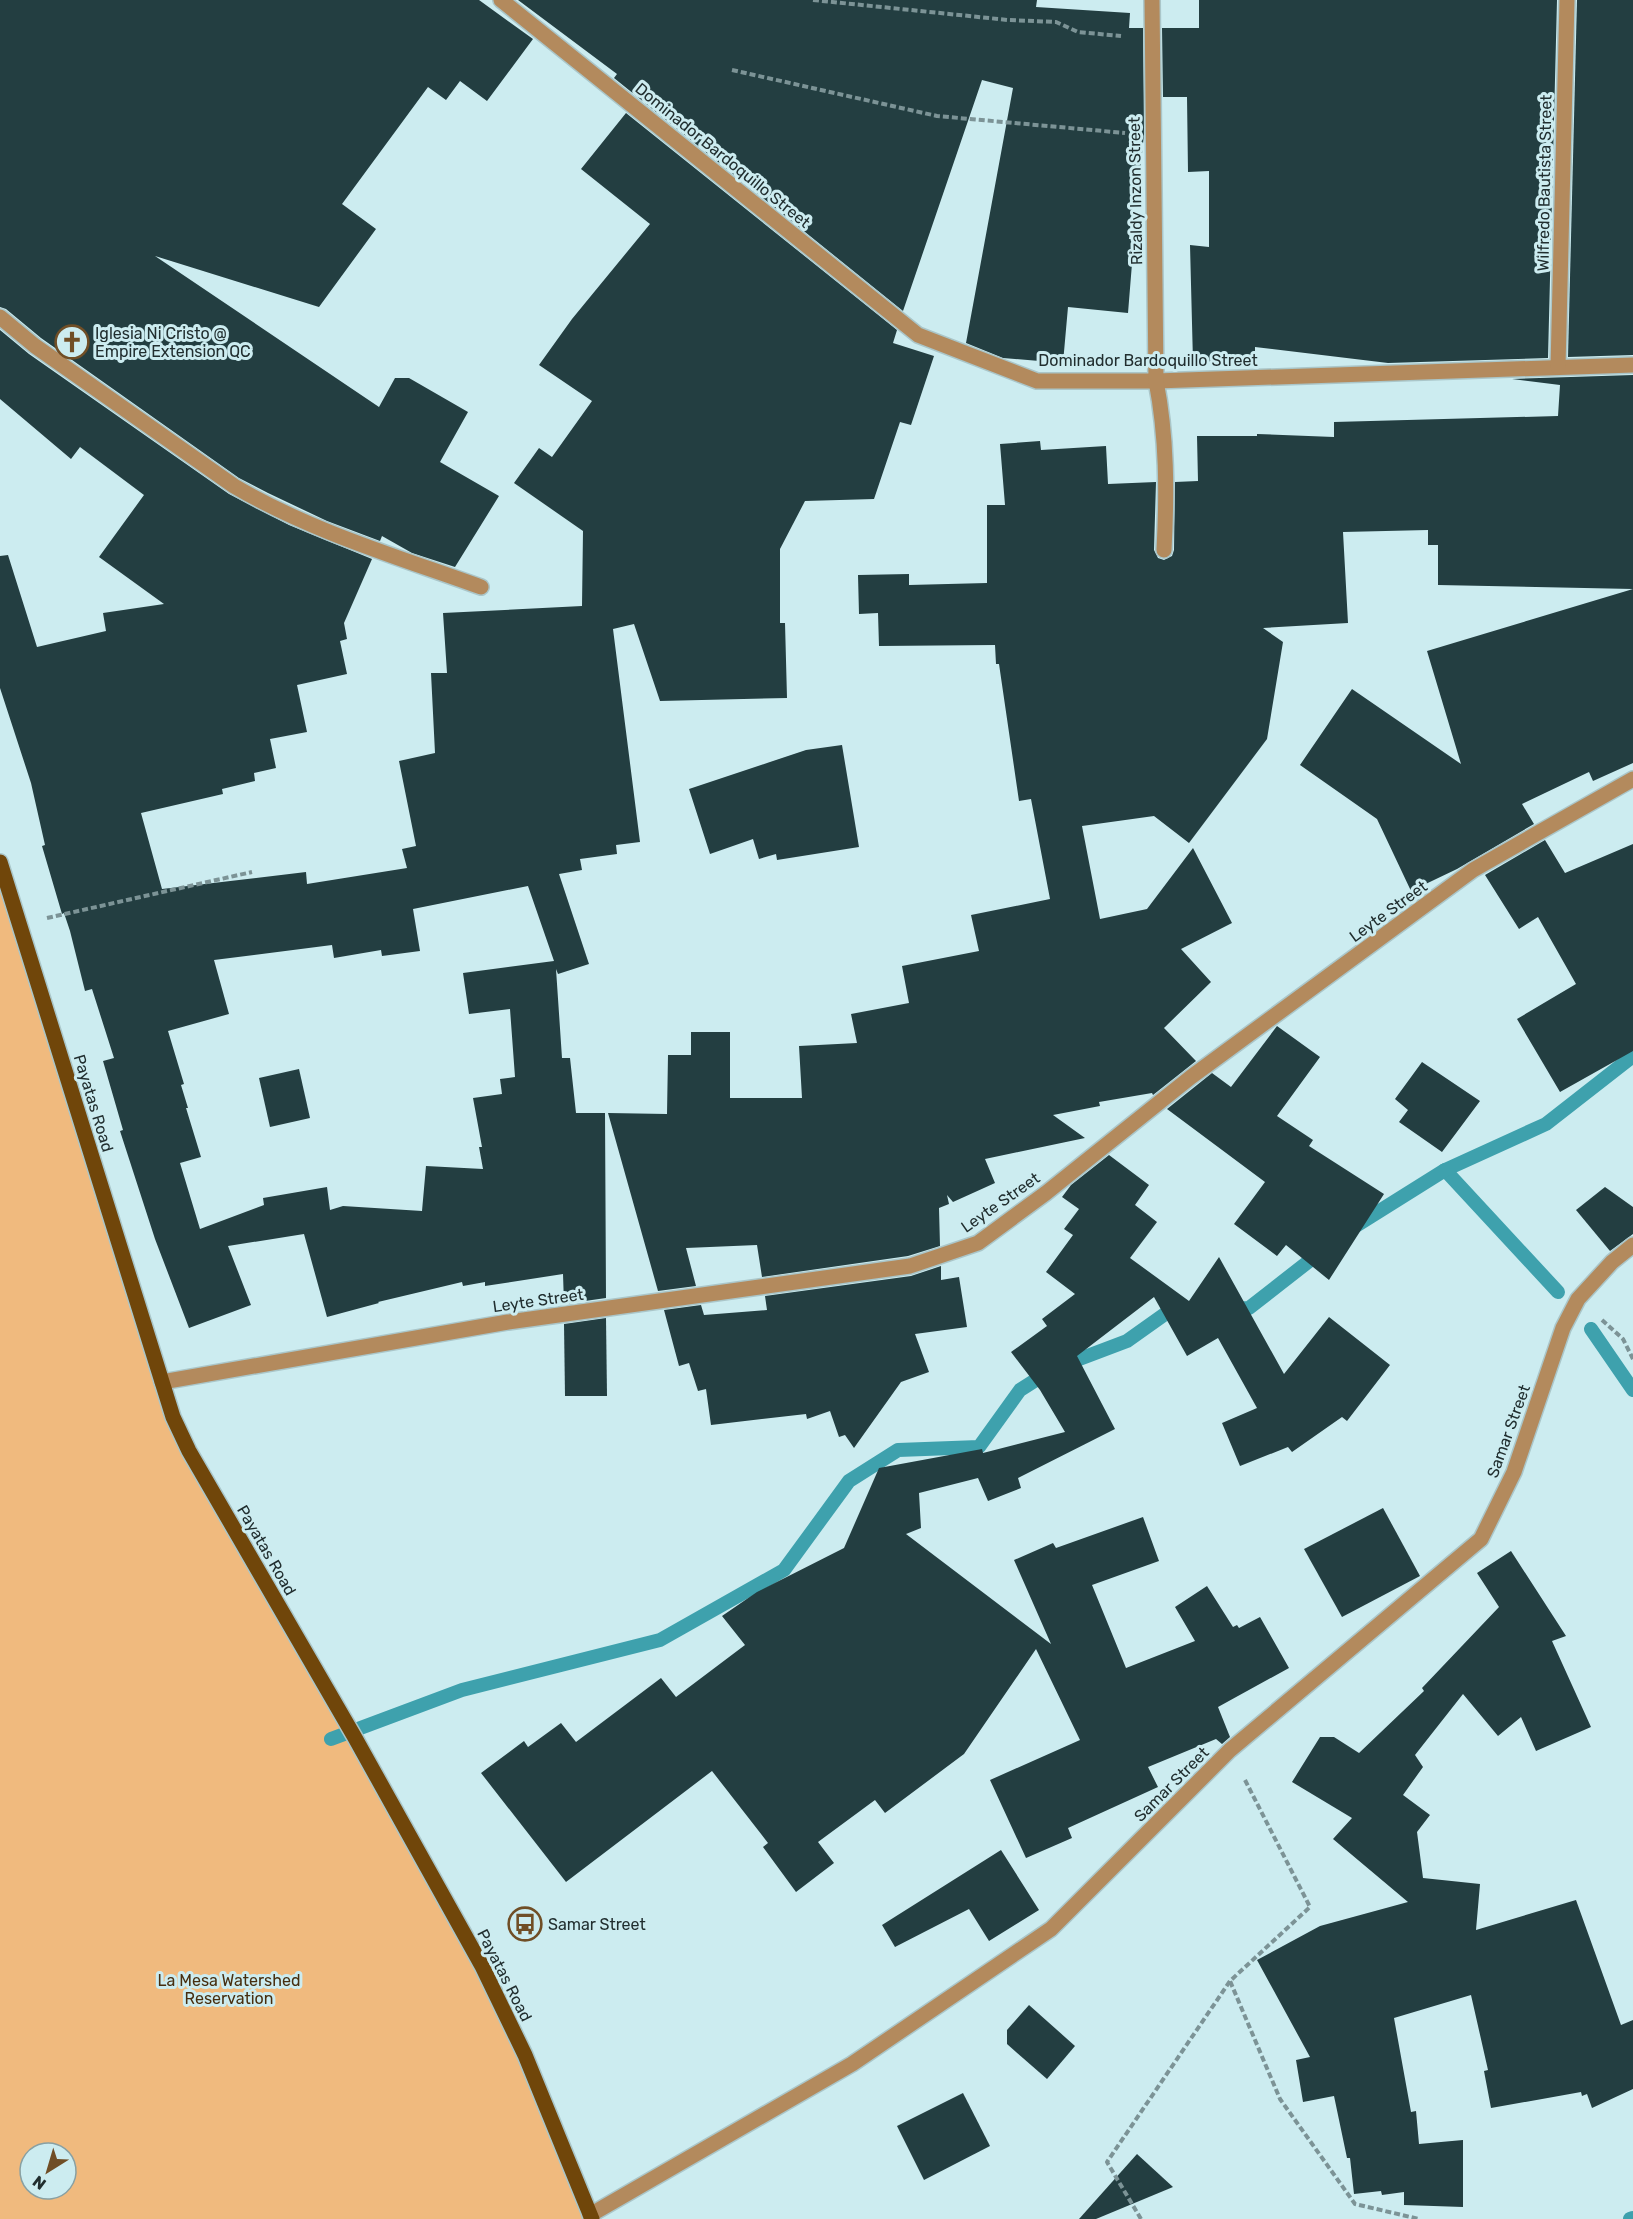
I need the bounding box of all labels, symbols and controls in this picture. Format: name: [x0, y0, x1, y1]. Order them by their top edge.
street label: Dominador Bardoquillo Street: [631, 79, 814, 232]
street label: Wilfredo Bautista Street: [1533, 94, 1556, 272]
street label: Rizaldy Inzon Street: [1125, 117, 1146, 265]
church icon: Iglesia Ni Cristo @ Empire Extension QC: [54, 324, 90, 360]
place label: Iglesia Ni Cristo @ Empire Extension QC: [95, 324, 251, 361]
street label: Dominador Bardoquillo Street: [1038, 351, 1258, 370]
street label: Leyte Street: [1346, 877, 1431, 946]
street label: Payatas Road: [70, 1052, 117, 1154]
street label: Leyte Street: [957, 1168, 1043, 1236]
street label: Leyte Street: [491, 1285, 585, 1316]
street label: Samar Street: [1483, 1382, 1534, 1480]
street label: Payatas Road: [233, 1502, 300, 1599]
street label: Samar Street: [1130, 1743, 1213, 1826]
bus stop icon: Samar Street: [507, 1906, 543, 1942]
place label: Samar Street: [548, 1915, 646, 1934]
street label: Payatas Road: [473, 1926, 536, 2025]
park label: La Mesa Watershed Reservation: [158, 1971, 300, 2008]
north arrow: [18, 2141, 78, 2201]
text: N: [29, 2172, 50, 2194]

